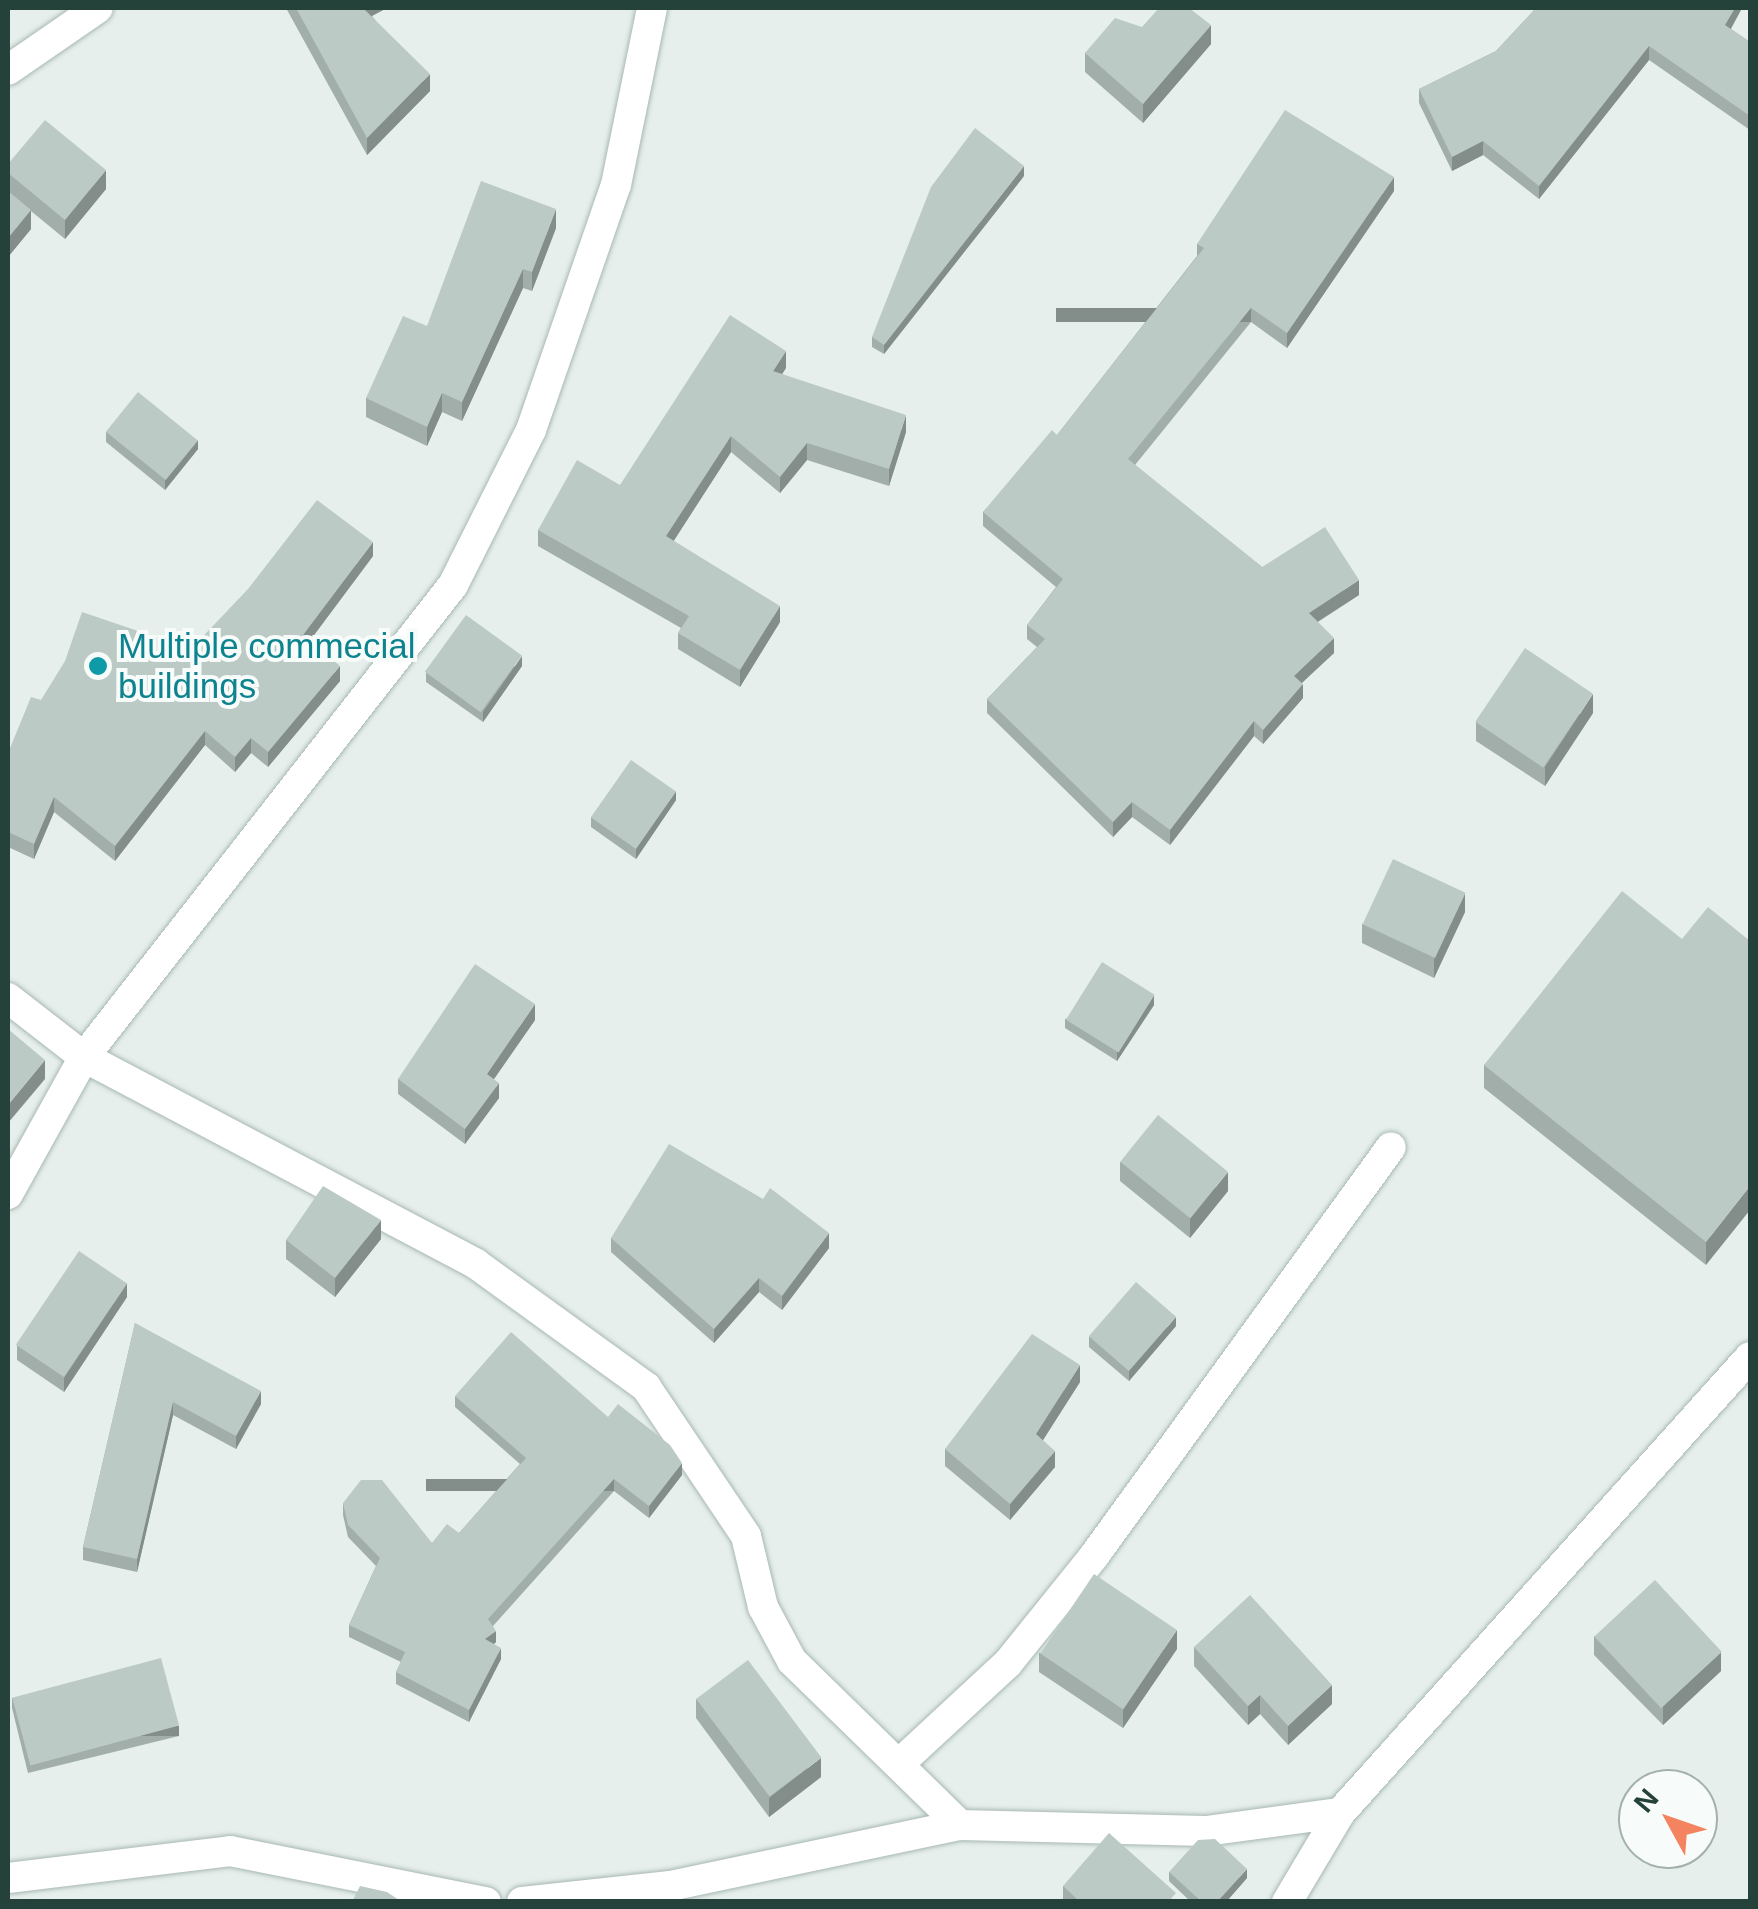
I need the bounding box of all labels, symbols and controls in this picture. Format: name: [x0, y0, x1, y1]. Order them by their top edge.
place label: Multiple commecial buildings: [118, 625, 416, 707]
marker: Multiple commecial buildings: [87, 655, 109, 677]
north arrow: [1618, 1769, 1718, 1869]
text: N: [1628, 1783, 1665, 1818]

